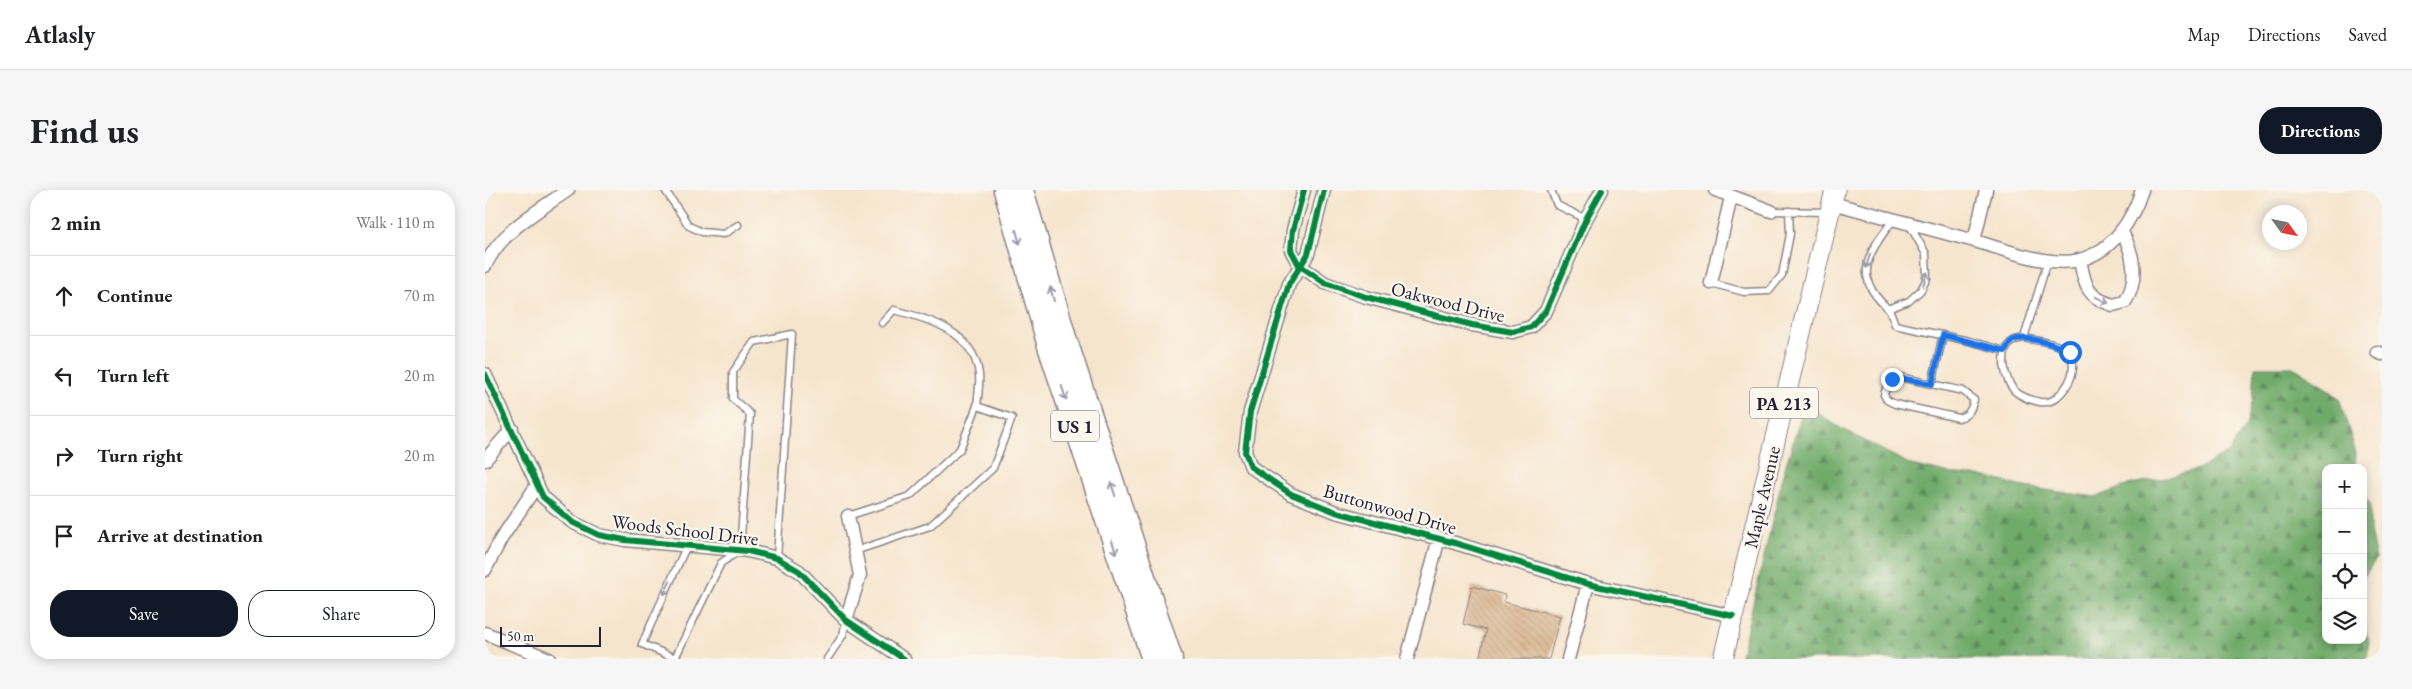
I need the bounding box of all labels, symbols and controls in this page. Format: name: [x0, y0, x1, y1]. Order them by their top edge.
text: Atlasly: [25, 19, 95, 50]
text: Map: [2188, 23, 2220, 46]
text: Directions: [2248, 23, 2320, 46]
text: Saved: [2348, 23, 2387, 46]
button: Directions: [2259, 107, 2382, 154]
text: Find us: [30, 108, 139, 153]
north arrow: [2262, 205, 2307, 250]
text: 2 min: [50, 209, 101, 236]
text: Walk · 110 m: [356, 212, 435, 233]
one-way arrow: [1013, 229, 1023, 245]
one-way arrow: [1863, 252, 1873, 268]
one-way arrow: [1920, 271, 1930, 287]
street label: Oakwood Drive: [1389, 276, 1507, 328]
icon: ahead: [50, 282, 78, 310]
text: Continue: [97, 283, 172, 308]
text: 70 m: [404, 285, 435, 306]
one-way arrow: [1047, 287, 1057, 303]
one-way arrow: [2094, 296, 2109, 305]
route start: [2059, 341, 2082, 364]
icon: left: [50, 362, 78, 390]
text: Turn left: [97, 363, 169, 388]
text: 20 m: [404, 365, 435, 386]
route end: [1881, 368, 1904, 391]
one-way arrow: [1060, 384, 1069, 400]
road number: PA 213: [1750, 388, 1818, 418]
road number: US 1: [1051, 410, 1099, 442]
icon: right: [50, 442, 78, 470]
text: Turn right: [97, 443, 183, 468]
street label: Maple Avenue: [1738, 443, 1786, 551]
text: 20 m: [404, 445, 435, 466]
map controls: [2322, 464, 2367, 644]
button: +: [2322, 464, 2367, 509]
street label: Buttonwood Drive: [1321, 478, 1459, 540]
one-way arrow: [1108, 481, 1117, 497]
street label: Woods School Drive: [610, 509, 760, 551]
button: −: [2322, 509, 2367, 554]
icon: arrive: [50, 522, 78, 550]
text: Arrive at destination: [97, 523, 263, 548]
one-way arrow: [1110, 539, 1119, 555]
button: locate: [2322, 554, 2367, 599]
one-way arrow: [662, 580, 671, 595]
button: Save: [50, 590, 238, 637]
button: Share: [248, 590, 435, 637]
button: layers: [2322, 599, 2367, 644]
scale bar: [500, 624, 601, 647]
text: 50 m: [507, 627, 534, 645]

